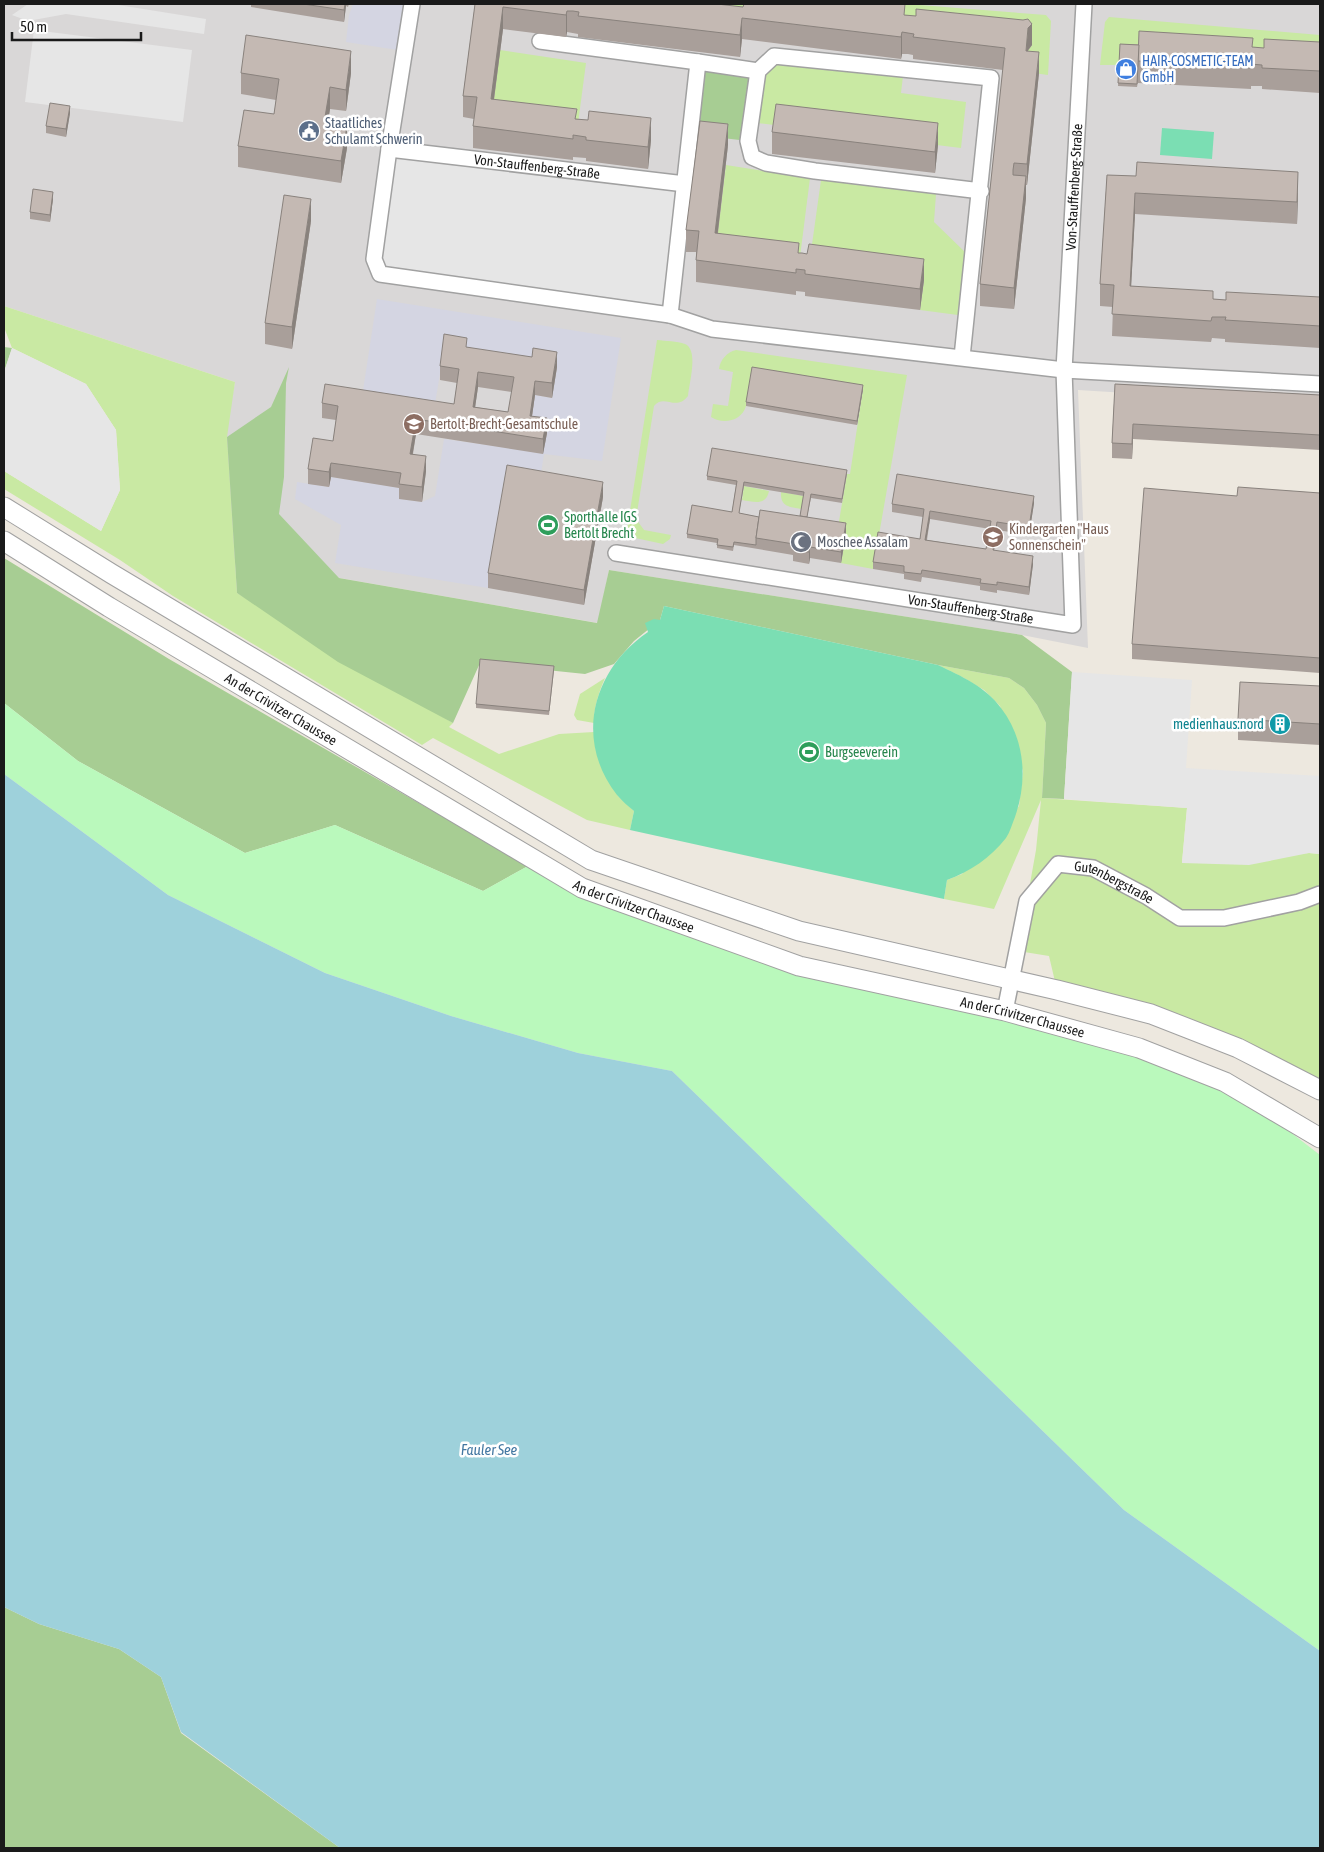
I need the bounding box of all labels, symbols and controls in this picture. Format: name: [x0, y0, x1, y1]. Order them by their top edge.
scale bar: [12, 10, 141, 42]
text: 50 m: [20, 18, 47, 35]
place label: HAIR-COSMETIC-TEAM GmbH: [1142, 53, 1254, 85]
shop icon: HAIR-COSMETIC-TEAM GmbH: [1114, 57, 1138, 81]
place label: Staatliches Schulamt Schwerin: [325, 115, 422, 147]
public building icon: Staatliches Schulamt Schwerin: [297, 119, 321, 143]
street label: Von-Stauffenberg-Straße: [1063, 123, 1085, 251]
street label: Von-Stauffenberg-Straße: [473, 151, 601, 182]
school or university icon: Bertolt-Brecht-Gesamtschule: [402, 412, 426, 436]
place label: Bertolt-Brecht-Gesamtschule: [430, 416, 578, 432]
place label: Sporthalle IGS Bertolt Brecht: [564, 509, 637, 541]
sports icon: Sporthalle IGS Bertolt Brecht: [536, 513, 560, 537]
place label: Kindergarten "Haus Sonnenschein": [1009, 521, 1109, 553]
school or university icon: Kindergarten "Haus Sonnenschein": [981, 525, 1005, 549]
mosque icon: Moschee Assalam: [789, 530, 813, 554]
place label: Moschee Assalam: [817, 534, 908, 550]
street label: Von-Stauffenberg-Straße: [907, 591, 1035, 627]
street label: An der Crivitzer Chaussee: [222, 670, 340, 749]
building icon: medienhaus:nord: [1268, 712, 1292, 736]
place label: medienhaus:nord: [1173, 716, 1264, 732]
sports icon: Burgseeverein: [797, 740, 821, 764]
place label: Burgseeverein: [825, 744, 898, 760]
street label: Gutenbergstraße: [1073, 858, 1157, 907]
street label: An der Crivitzer Chaussee: [570, 877, 696, 936]
street label: An der Crivitzer Chaussee: [959, 993, 1086, 1041]
water label: Fauler See: [461, 1441, 517, 1458]

